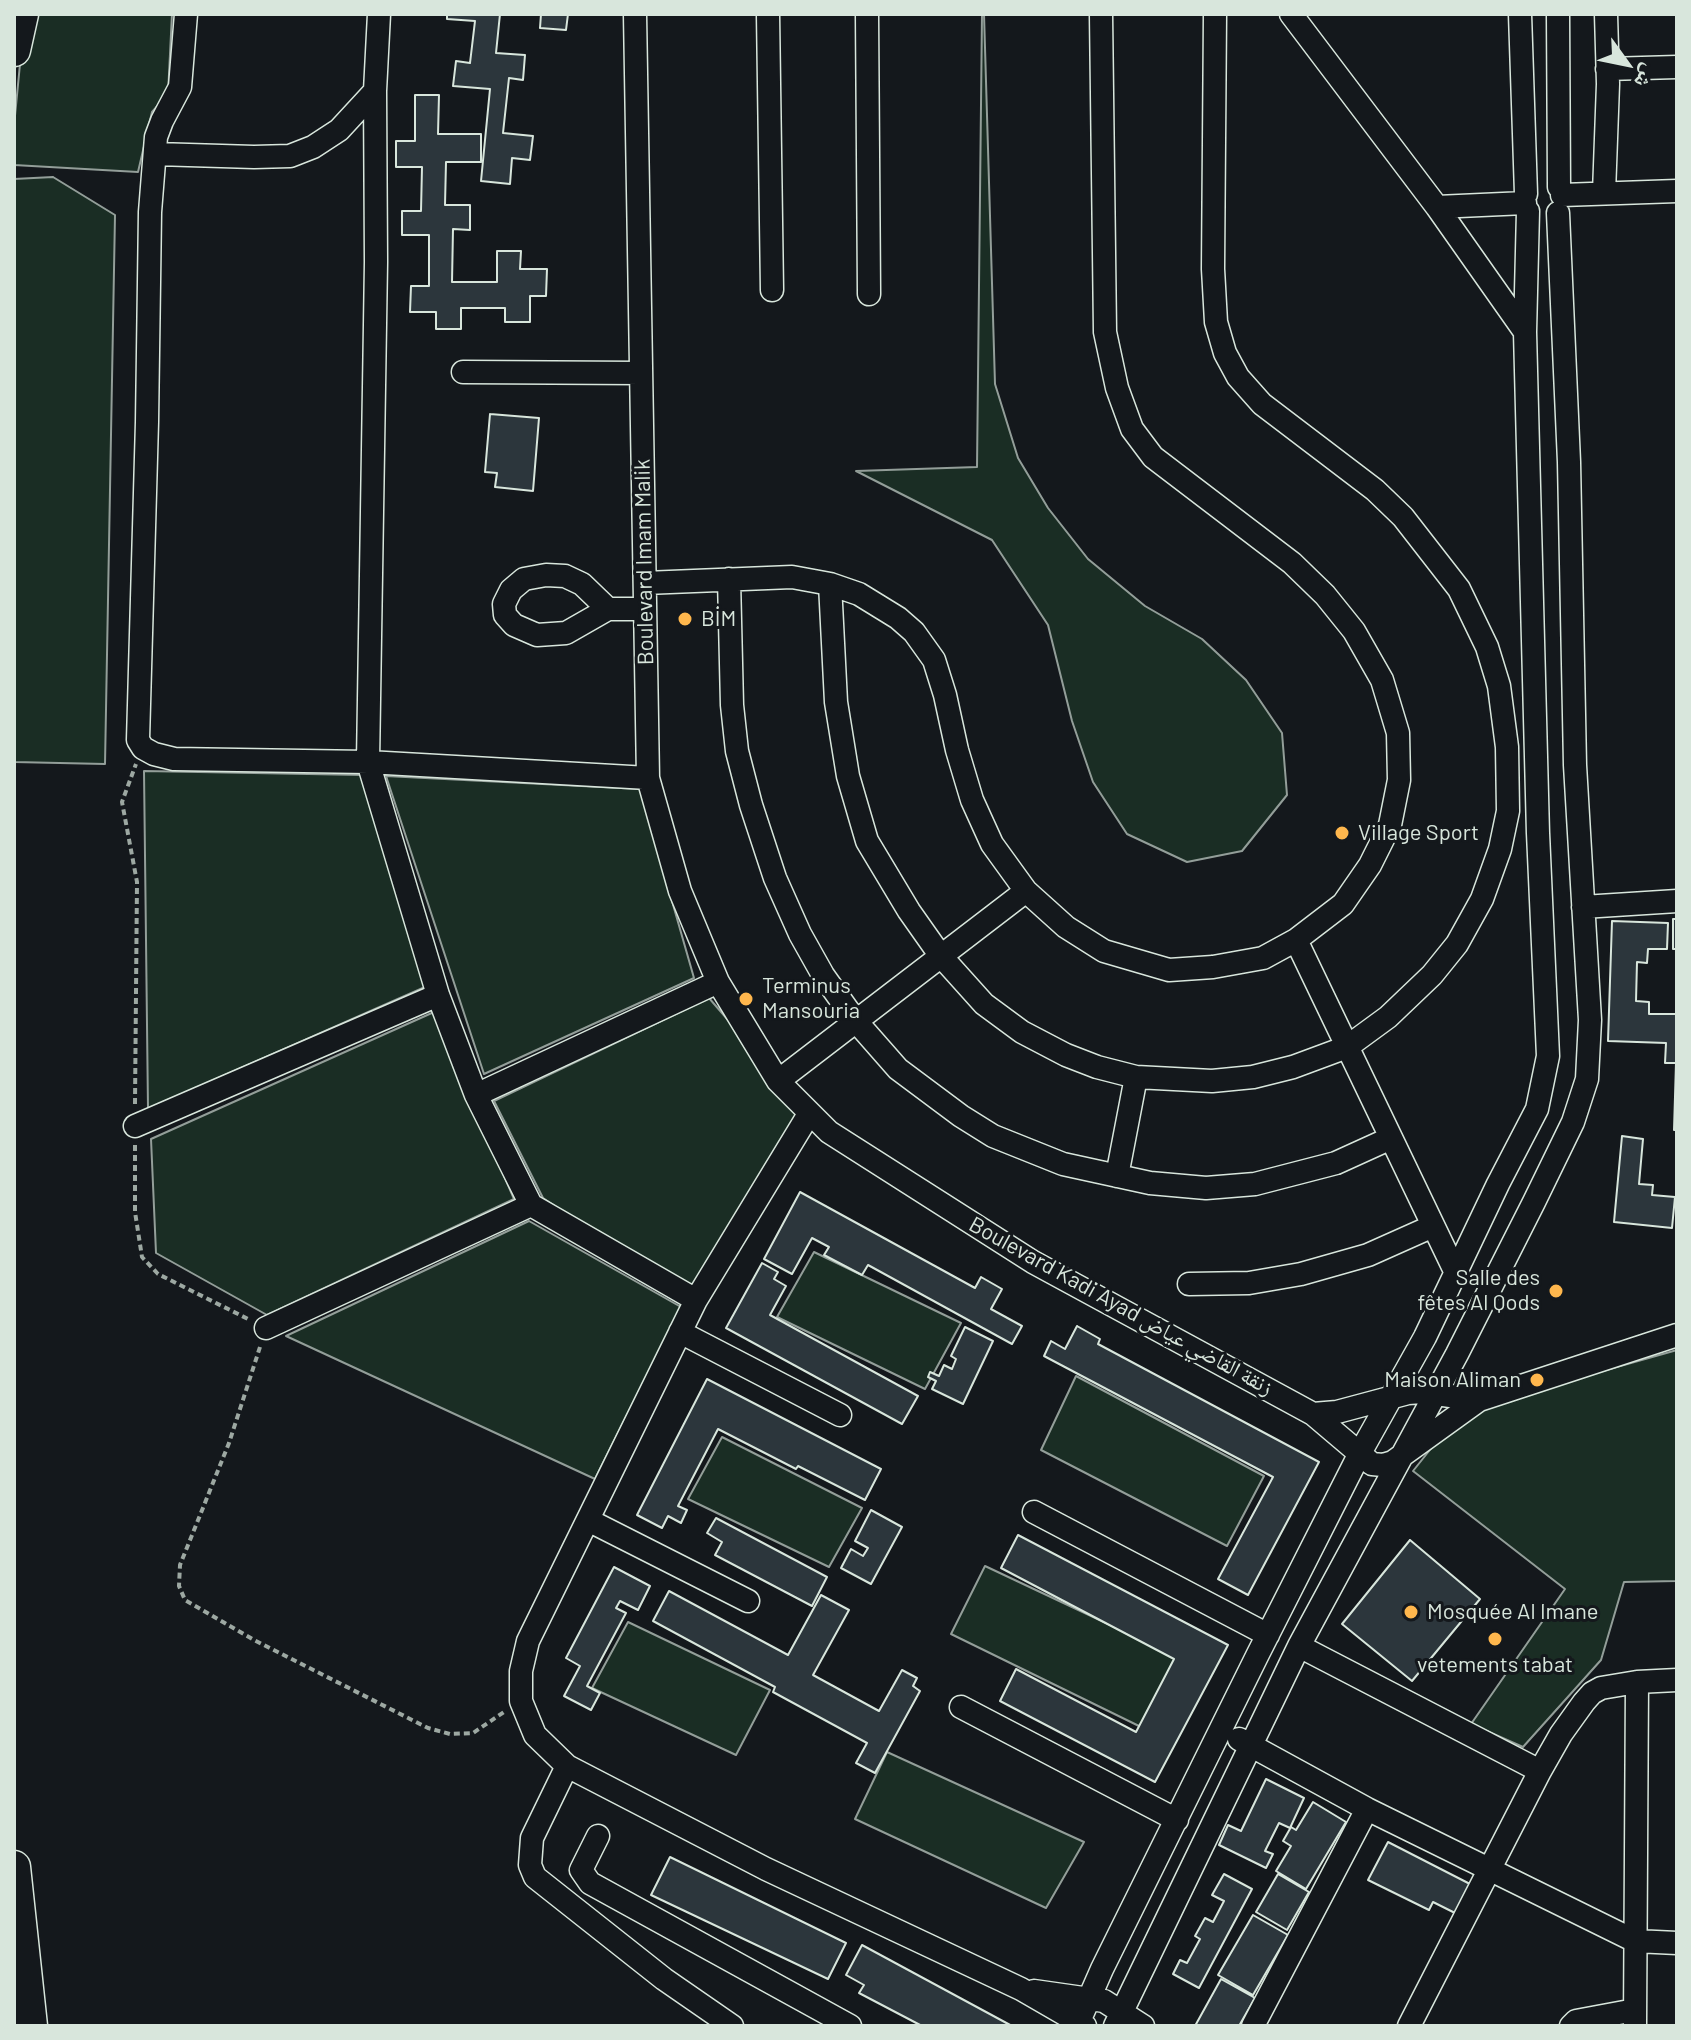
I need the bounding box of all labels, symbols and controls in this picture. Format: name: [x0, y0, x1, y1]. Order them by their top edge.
north arrow: [1587, 24, 1667, 104]
text: ش: [1630, 60, 1664, 94]
street label: Boulevard Imam Malik: [629, 459, 659, 665]
place label: BİM: [701, 606, 736, 632]
marker: BİM: [676, 610, 694, 628]
place label: Village Sport: [1358, 820, 1479, 846]
marker: Village Sport: [1333, 824, 1351, 842]
place label: Terminus Mansouria: [762, 973, 860, 1024]
marker: Terminus Mansouria: [737, 990, 755, 1008]
street label: Boulevard Kadi Ayad زنقة القاضي عياض: [964, 1211, 1278, 1401]
place label: Salle des fêtes Al Qods: [1417, 1265, 1540, 1316]
marker: Salle des fêtes Al Qods: [1547, 1282, 1565, 1300]
place label: Maison Aliman: [1384, 1367, 1521, 1393]
marker: Maison Aliman: [1528, 1371, 1546, 1389]
place label: Mosquée Al Imane: [1427, 1599, 1598, 1625]
marker: Mosquée Al Imane: [1402, 1603, 1420, 1621]
marker: vetements tabat: [1486, 1630, 1504, 1648]
place label: vetements tabat: [1417, 1652, 1573, 1678]

